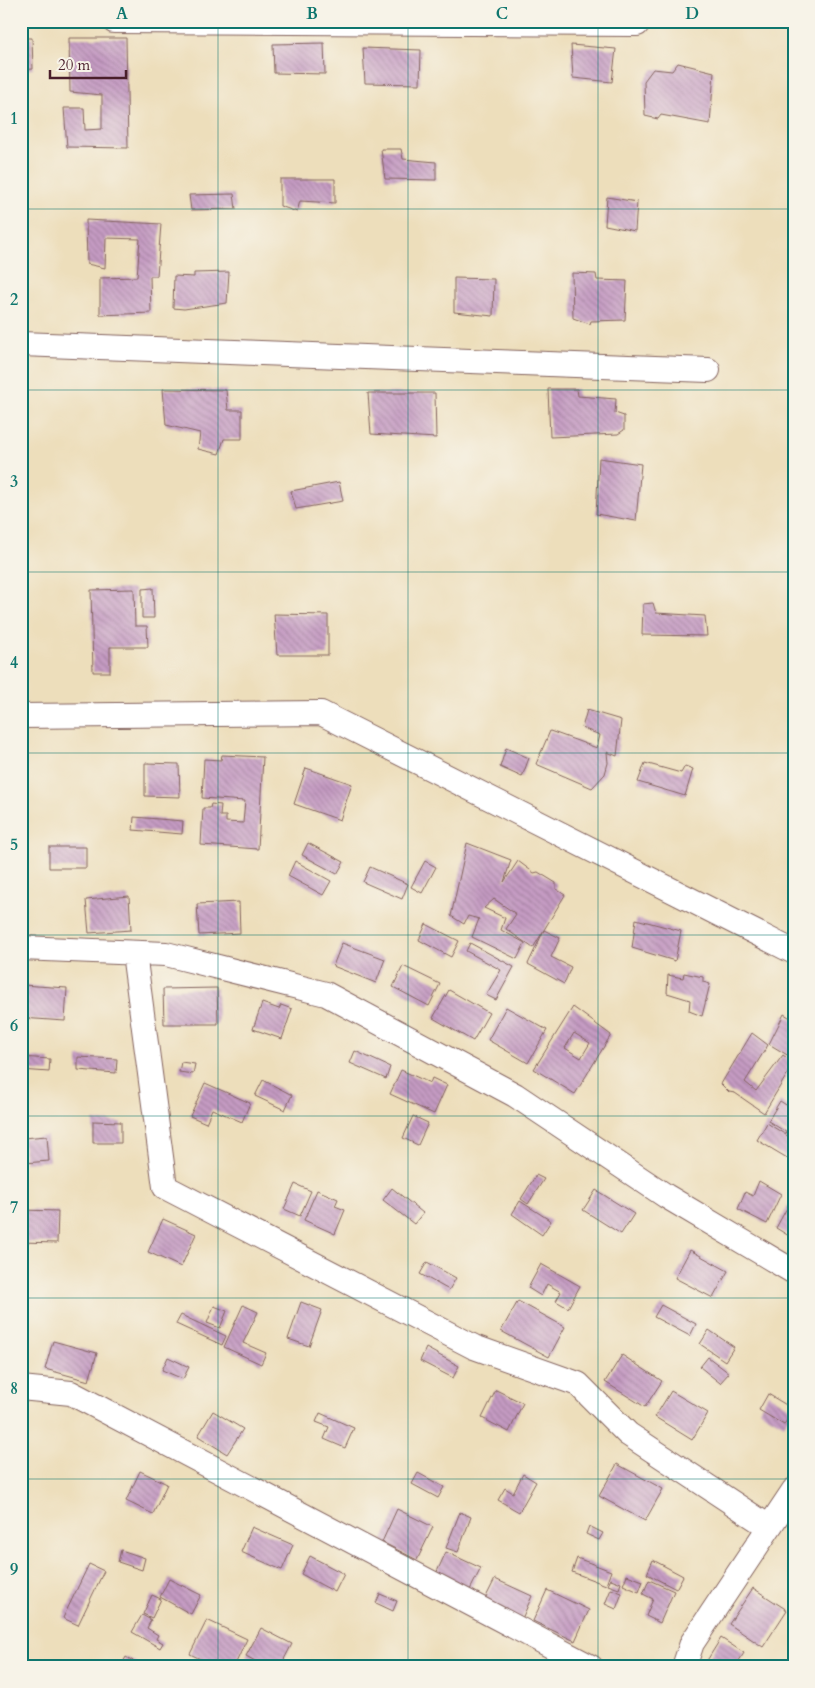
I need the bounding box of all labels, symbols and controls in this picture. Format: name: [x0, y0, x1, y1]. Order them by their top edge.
text: A: [116, 3, 128, 25]
text: B: [306, 3, 318, 25]
text: C: [496, 3, 508, 25]
text: D: [685, 3, 699, 25]
scale bar: [50, 48, 126, 80]
text: 20 m: [58, 55, 90, 75]
text: 1: [10, 108, 18, 130]
text: 2: [10, 289, 18, 311]
text: 3: [10, 471, 18, 493]
text: 4: [10, 652, 18, 674]
text: 5: [10, 834, 18, 856]
text: 6: [10, 1015, 18, 1037]
text: 7: [10, 1197, 18, 1219]
text: 8: [10, 1378, 18, 1400]
text: 9: [10, 1559, 18, 1581]

